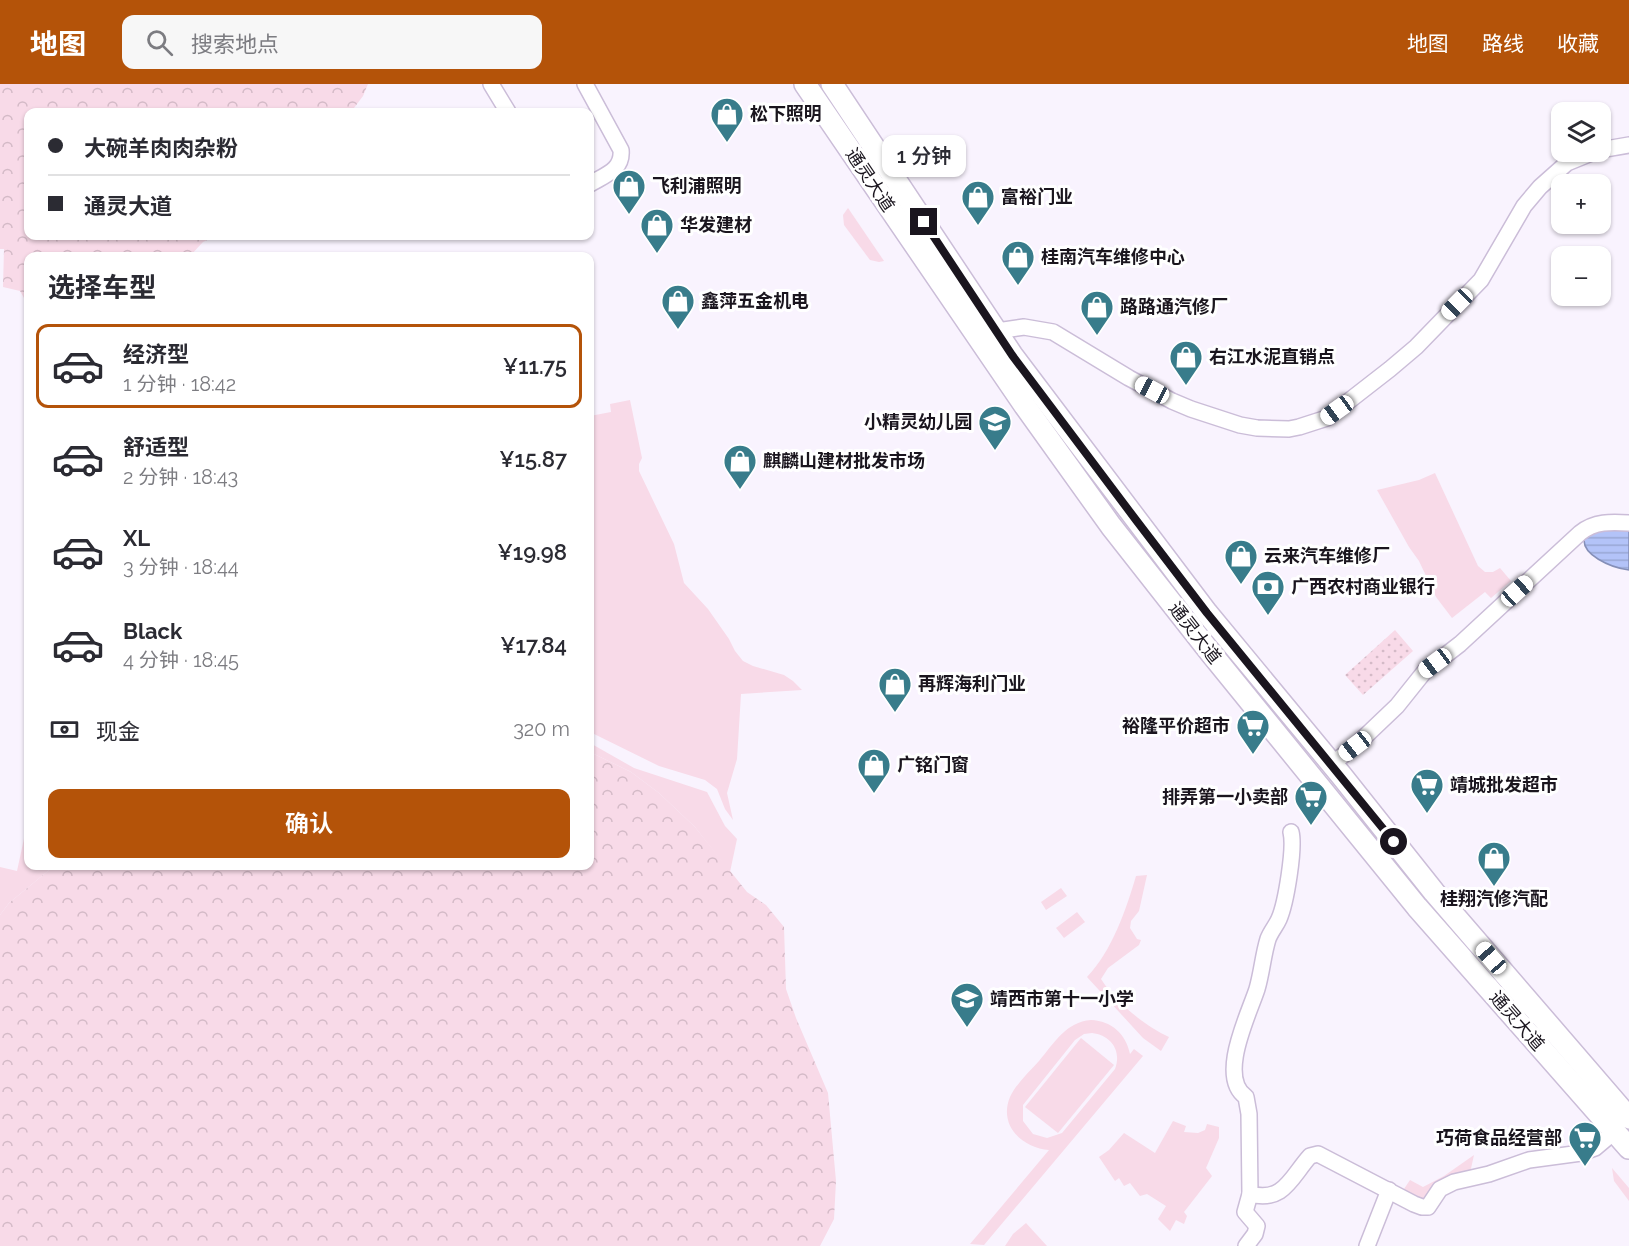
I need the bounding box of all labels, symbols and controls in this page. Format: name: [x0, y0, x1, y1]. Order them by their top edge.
search box: [122, 15, 542, 69]
icon: search: [143, 26, 176, 59]
text: 地图: [30, 28, 86, 61]
text: 搜索地点: [191, 31, 279, 57]
text: 地图: [1407, 31, 1449, 56]
text: 路线: [1482, 31, 1524, 56]
text: 收藏: [1557, 31, 1599, 56]
shop icon: 松下照明: [709, 96, 745, 143]
map controls: [1551, 102, 1611, 306]
button: layers: [1551, 102, 1611, 162]
place label: 松下照明: [750, 103, 822, 124]
text: 大碗羊肉肉杂粉: [84, 135, 238, 161]
callout: 1 分钟: [882, 135, 966, 177]
street label: 通灵大道: [842, 144, 899, 215]
text: 1 分钟: [897, 144, 951, 168]
shop icon: 飞利浦照明: [611, 168, 647, 215]
button: +: [1551, 174, 1611, 234]
place label: 飞利浦照明: [652, 175, 742, 196]
shop icon: 富裕门业: [960, 179, 996, 226]
place label: 富裕门业: [1001, 186, 1073, 207]
text: 通灵大道: [84, 193, 172, 219]
shop icon: 华发建材: [639, 207, 675, 254]
route end: [910, 208, 937, 235]
place label: 华发建材: [680, 214, 752, 235]
shop icon: 桂南汽车维修中心: [1000, 239, 1036, 286]
place label: 桂南汽车维修中心: [1041, 246, 1185, 267]
button: −: [1551, 246, 1611, 306]
text: 选择车型: [48, 272, 156, 303]
shop icon: 鑫萍五金机电: [660, 283, 696, 330]
car: [1438, 285, 1476, 323]
shop icon: 路路通汽修厂: [1079, 289, 1115, 336]
place label: 鑫萍五金机电: [701, 290, 809, 311]
place label: 路路通汽修厂: [1120, 296, 1228, 317]
icon: car: [51, 339, 105, 393]
shop icon: 右江水泥直销点: [1168, 339, 1204, 386]
text: 经济型: [123, 341, 189, 367]
place label: 右江水泥直销点: [1209, 346, 1335, 367]
text: ¥11.75: [503, 353, 567, 379]
text: 1 分钟 · 18:42: [123, 372, 236, 396]
car: [1132, 374, 1172, 406]
car: [1317, 392, 1357, 428]
school or university icon: 小精灵幼儿园: [977, 404, 1013, 451]
place label: 小精灵幼儿园: [864, 411, 972, 432]
icon: car: [51, 432, 105, 486]
text: 舒适型: [123, 434, 189, 460]
shop icon: 麒麟山建材批发市场: [722, 443, 758, 490]
text: ¥15.87: [499, 446, 567, 472]
place label: 麒麟山建材批发市场: [763, 450, 925, 471]
text: 2 分钟 · 18:43: [123, 465, 238, 489]
icon: car: [51, 525, 105, 579]
text: XL: [123, 525, 150, 551]
shop icon: 云来汽车维修厂: [1223, 538, 1259, 585]
text: ¥19.98: [497, 539, 567, 565]
place label: 云来汽车维修厂: [1264, 545, 1390, 566]
text: 3 分钟 · 18:44: [123, 555, 239, 579]
bank icon: 广西农村商业银行: [1250, 569, 1286, 616]
car: [1498, 572, 1536, 610]
place label: 广西农村商业银行: [1291, 576, 1435, 597]
street label: 通灵大道: [1165, 598, 1226, 668]
icon: car: [51, 618, 105, 672]
text: Black: [123, 618, 182, 644]
text: ¥17.84: [500, 632, 567, 658]
car: [1415, 645, 1455, 681]
text: 4 分钟 · 18:45: [123, 648, 239, 672]
shop icon: 再辉海利门业: [877, 666, 913, 713]
place label: 再辉海利门业: [918, 673, 1026, 694]
supermarket icon: 裕隆平价超市: [1235, 708, 1271, 755]
icon: cash: [48, 713, 81, 746]
place label: 裕隆平价超市: [1122, 715, 1230, 736]
text: 320 m: [513, 717, 570, 741]
text: 现金: [96, 718, 140, 744]
car: [1335, 728, 1375, 764]
shop icon: 广铭门窗: [856, 747, 892, 794]
place label: 广铭门窗: [897, 754, 969, 775]
supermarket icon: 靖城批发超市: [1409, 767, 1445, 814]
place label: 靖城批发超市: [1450, 774, 1558, 795]
supermarket icon: 排弄第一小卖部: [1293, 779, 1329, 826]
place label: 排弄第一小卖部: [1162, 786, 1288, 807]
button: 确认: [48, 789, 570, 858]
route start: [1380, 828, 1407, 855]
shop icon: 桂翔汽修汽配: [1476, 840, 1512, 887]
place label: 桂翔汽修汽配: [1440, 888, 1548, 909]
car: [1472, 939, 1510, 977]
school or university icon: 靖西市第十一小学: [949, 981, 985, 1028]
street label: 通灵大道: [1486, 987, 1549, 1055]
place label: 靖西市第十一小学: [990, 988, 1134, 1009]
supermarket icon: 巧荷食品经营部: [1567, 1120, 1603, 1167]
place label: 巧荷食品经营部: [1436, 1127, 1562, 1148]

